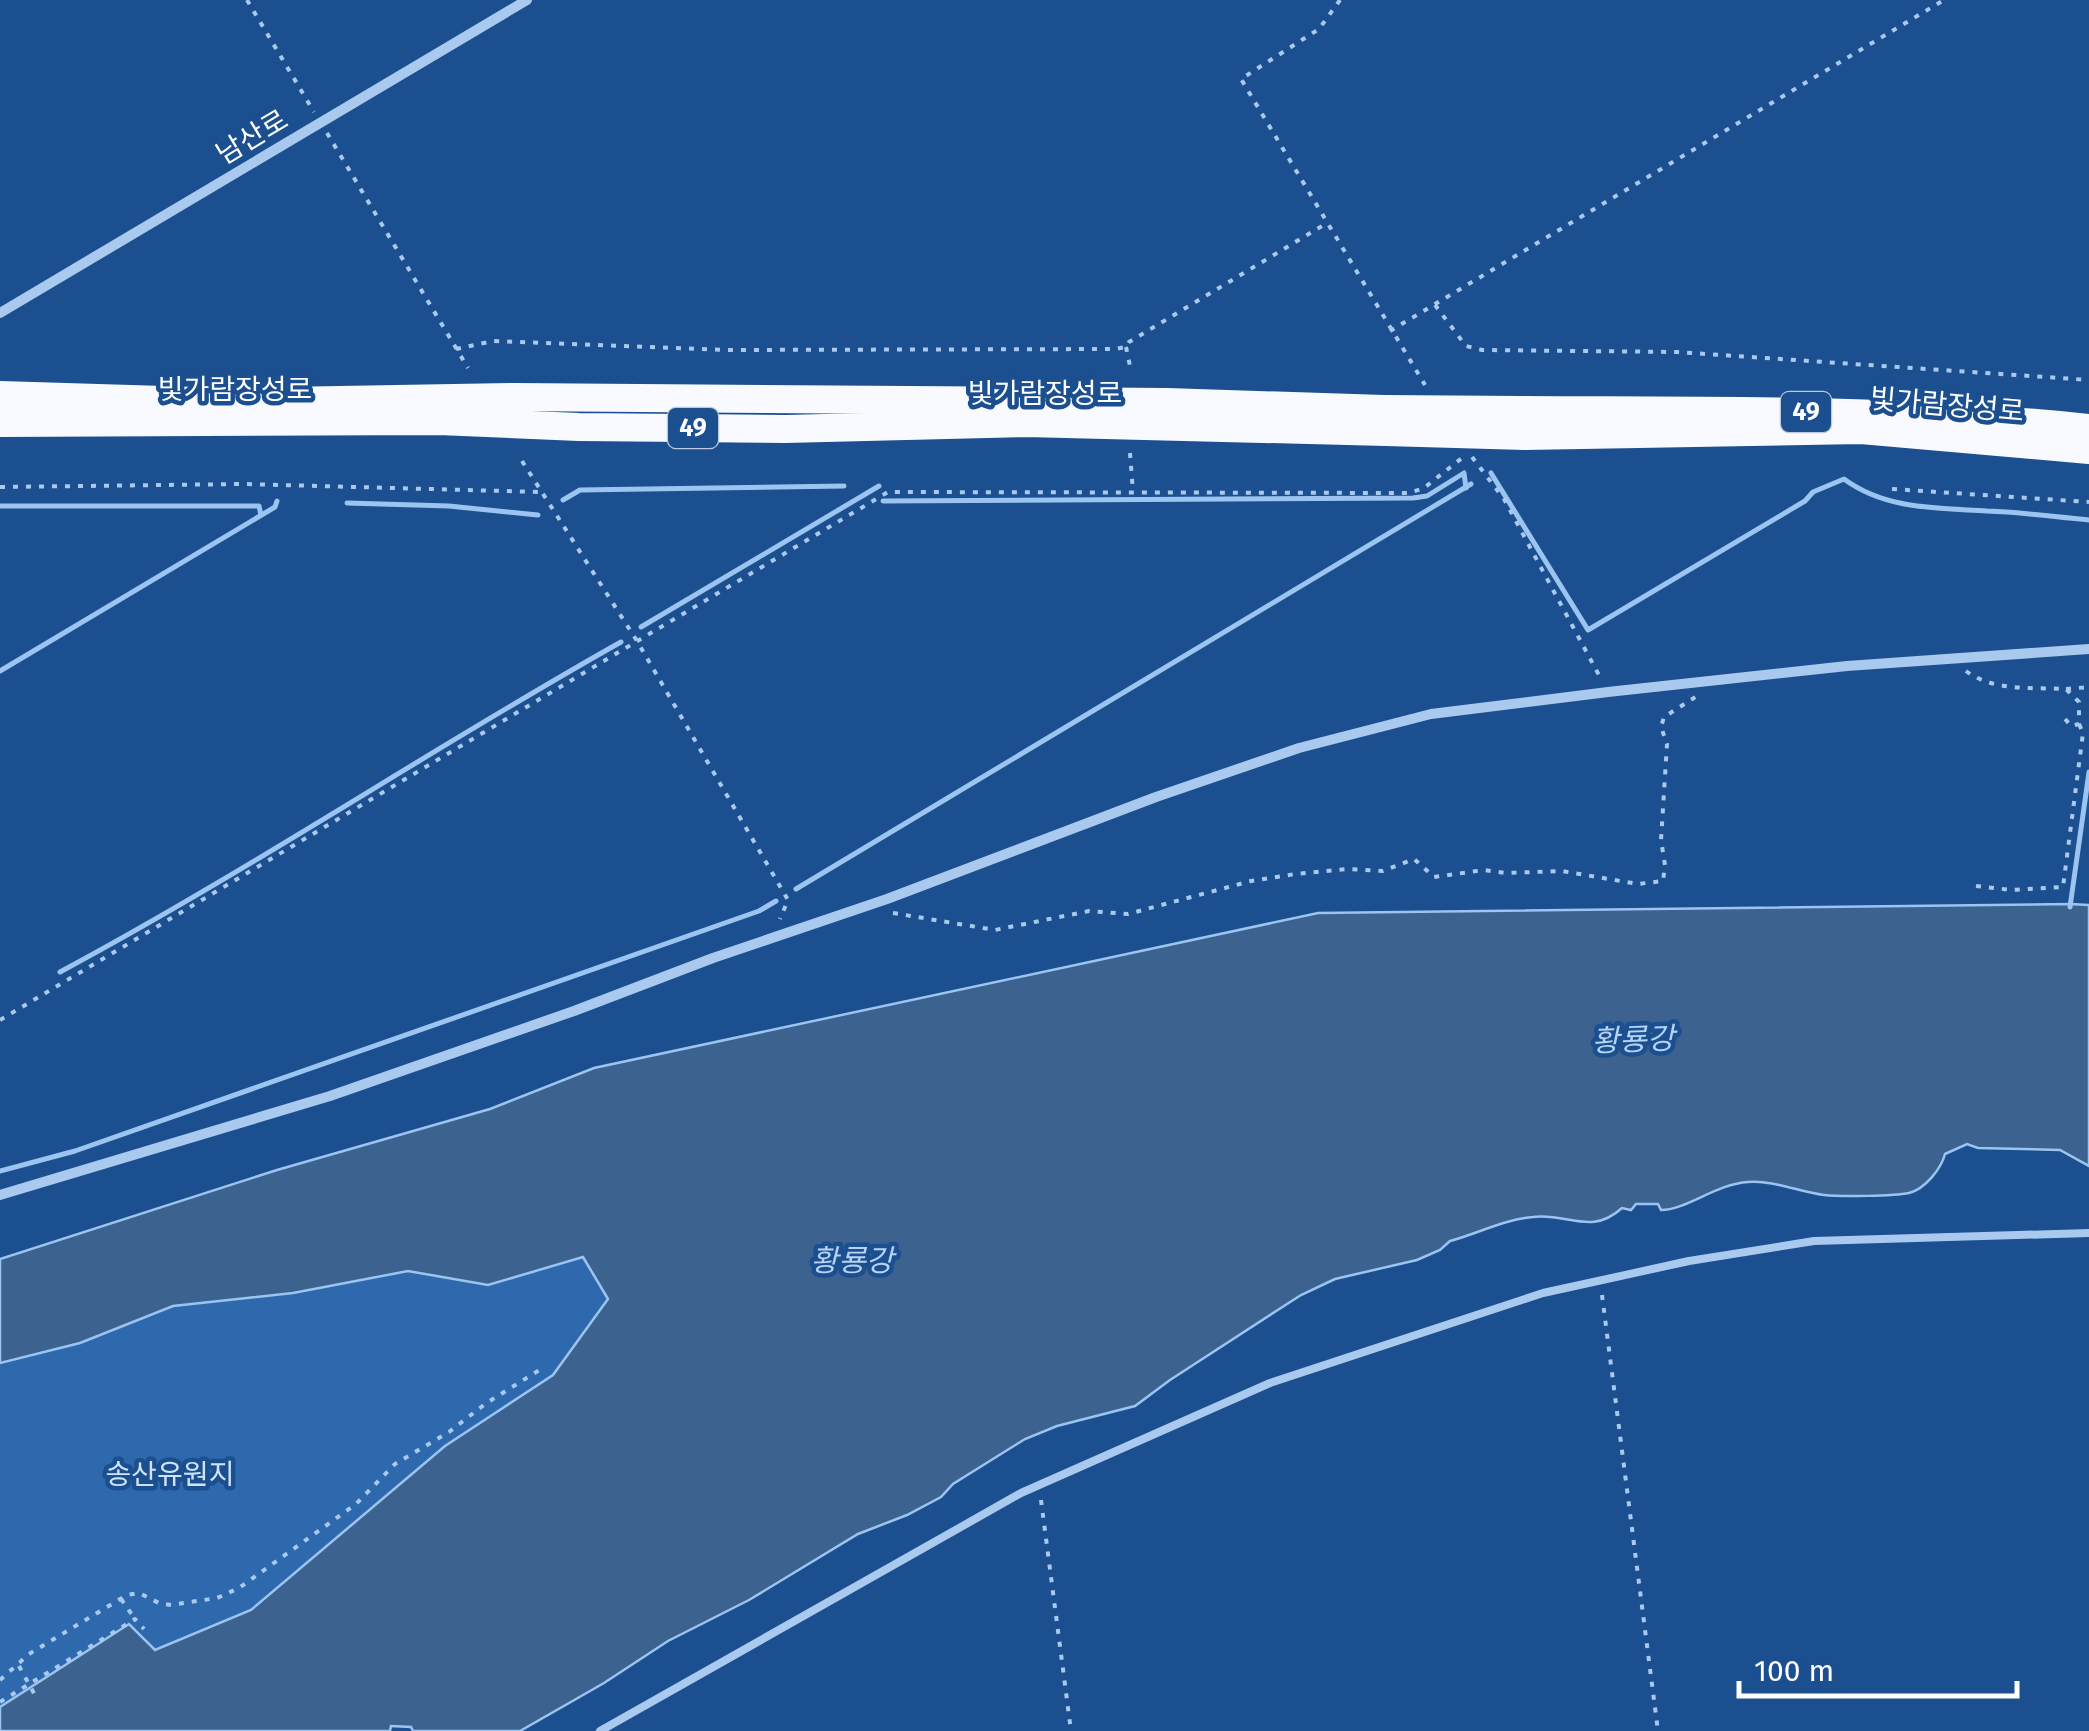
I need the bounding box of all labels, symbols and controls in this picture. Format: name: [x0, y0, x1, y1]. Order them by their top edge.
street label: 남산로: [210, 103, 294, 171]
street label: 빛가람장성로: [158, 373, 312, 406]
street label: 빛가람장성로: [968, 377, 1122, 410]
street label: 빛가람장성로: [1869, 382, 2025, 428]
road number: 49: [1781, 392, 1831, 432]
road number: 49: [668, 408, 718, 448]
water label: 황룡강: [1591, 1020, 1678, 1059]
water label: 황룡강: [811, 1243, 897, 1279]
park label: 송산유원지: [106, 1458, 234, 1491]
scale bar: [1739, 1636, 2016, 1698]
text: 100 m: [1754, 1653, 1834, 1689]

